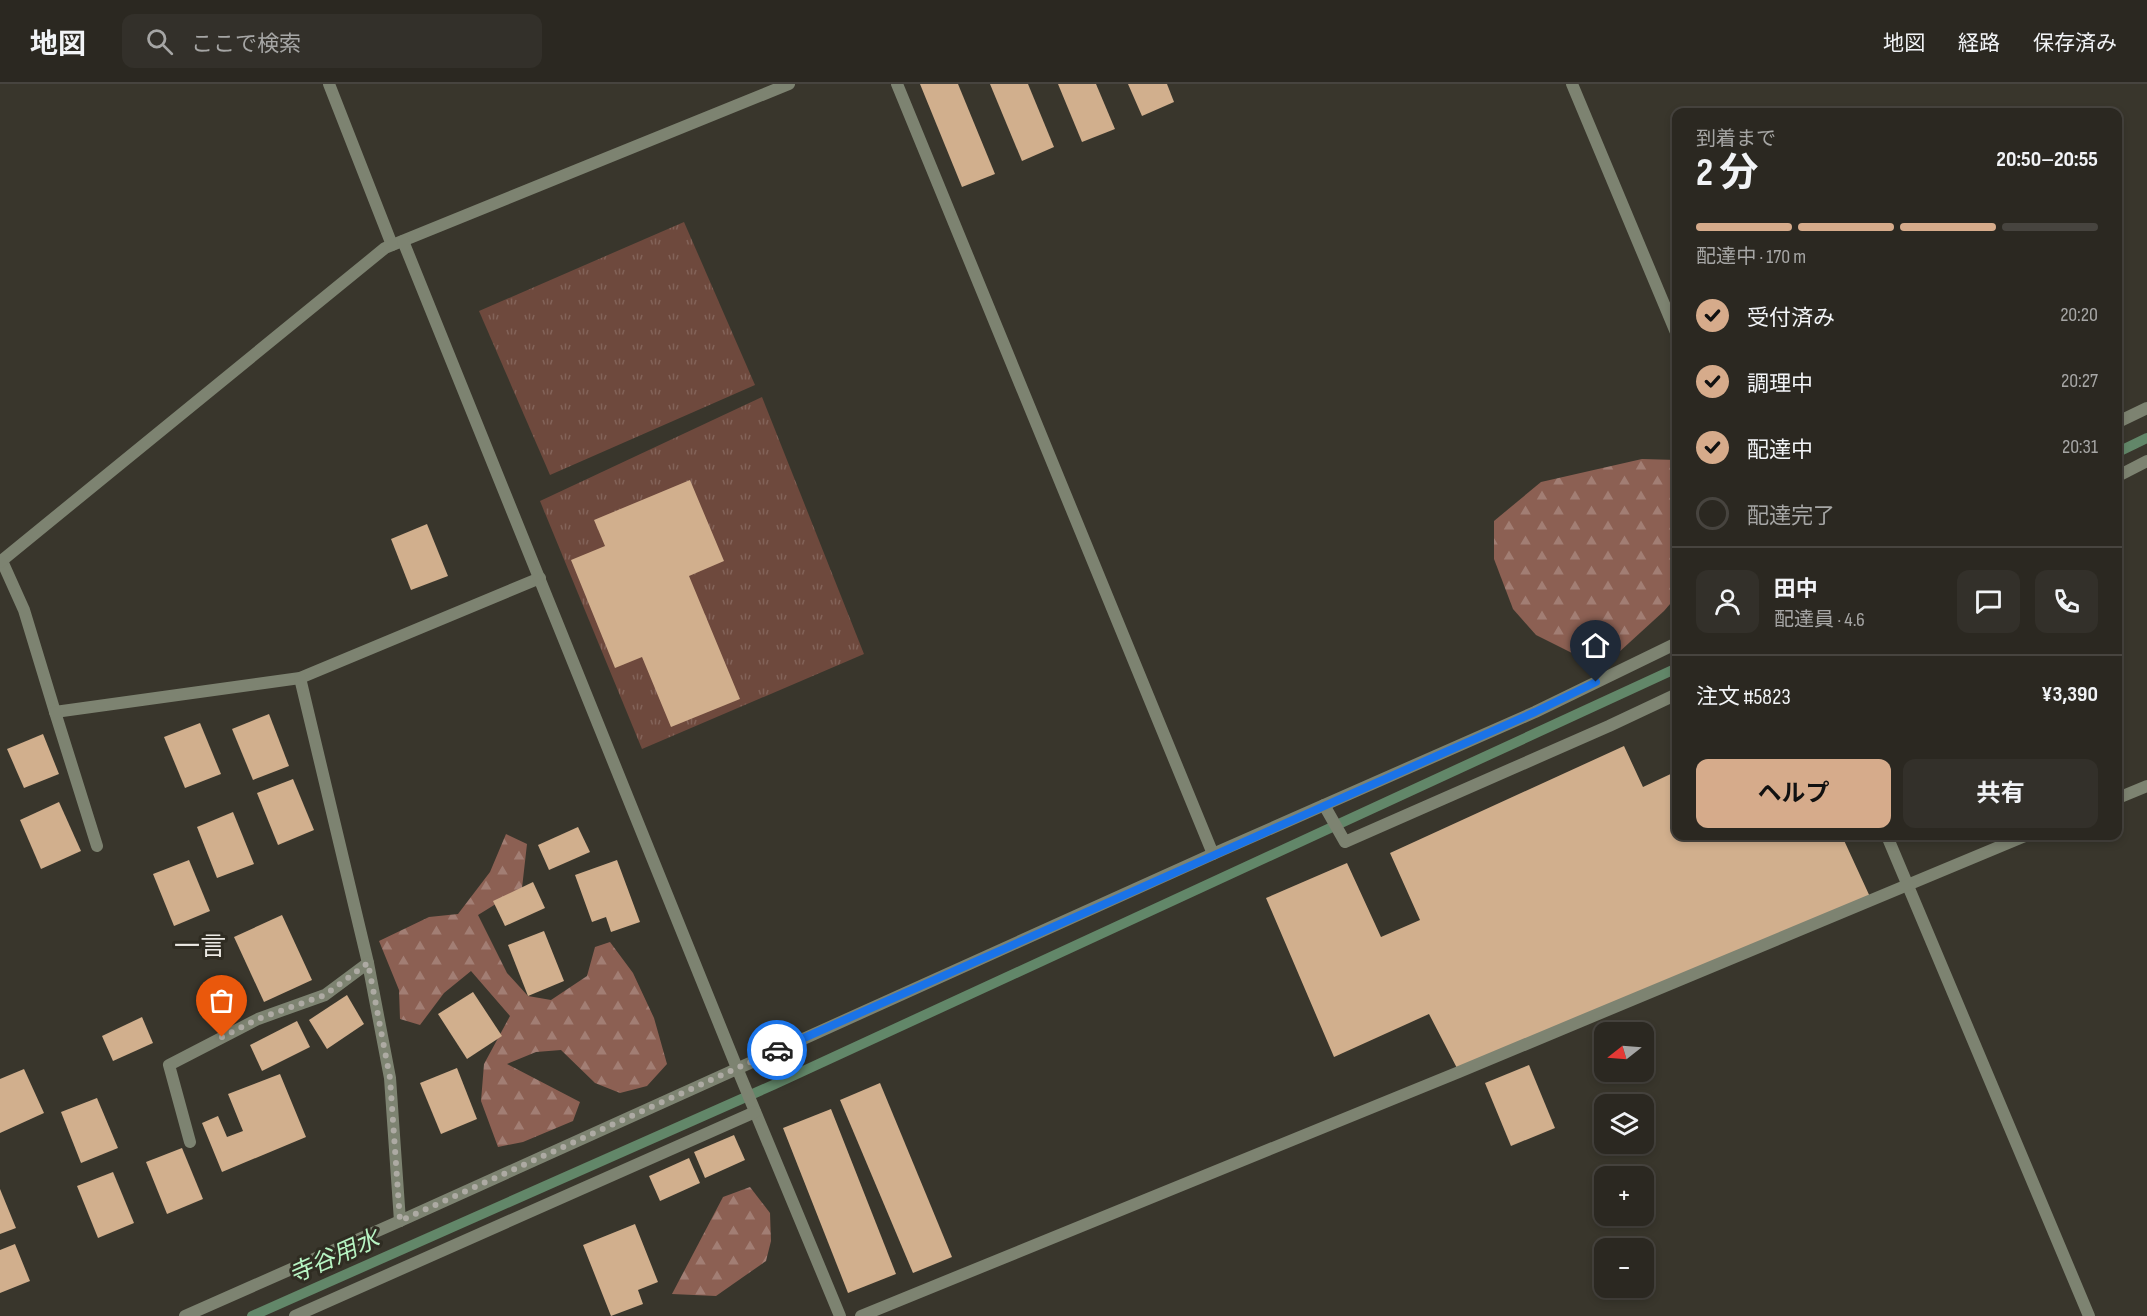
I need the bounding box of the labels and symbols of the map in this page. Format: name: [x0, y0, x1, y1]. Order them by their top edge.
pin: [1570, 620, 1621, 682]
district label: 一言: [174, 932, 226, 963]
pin: [196, 975, 247, 1037]
courier: [747, 1020, 807, 1080]
north arrow: [1594, 1022, 1654, 1082]
water label: 寺谷用水: [284, 1223, 386, 1290]

